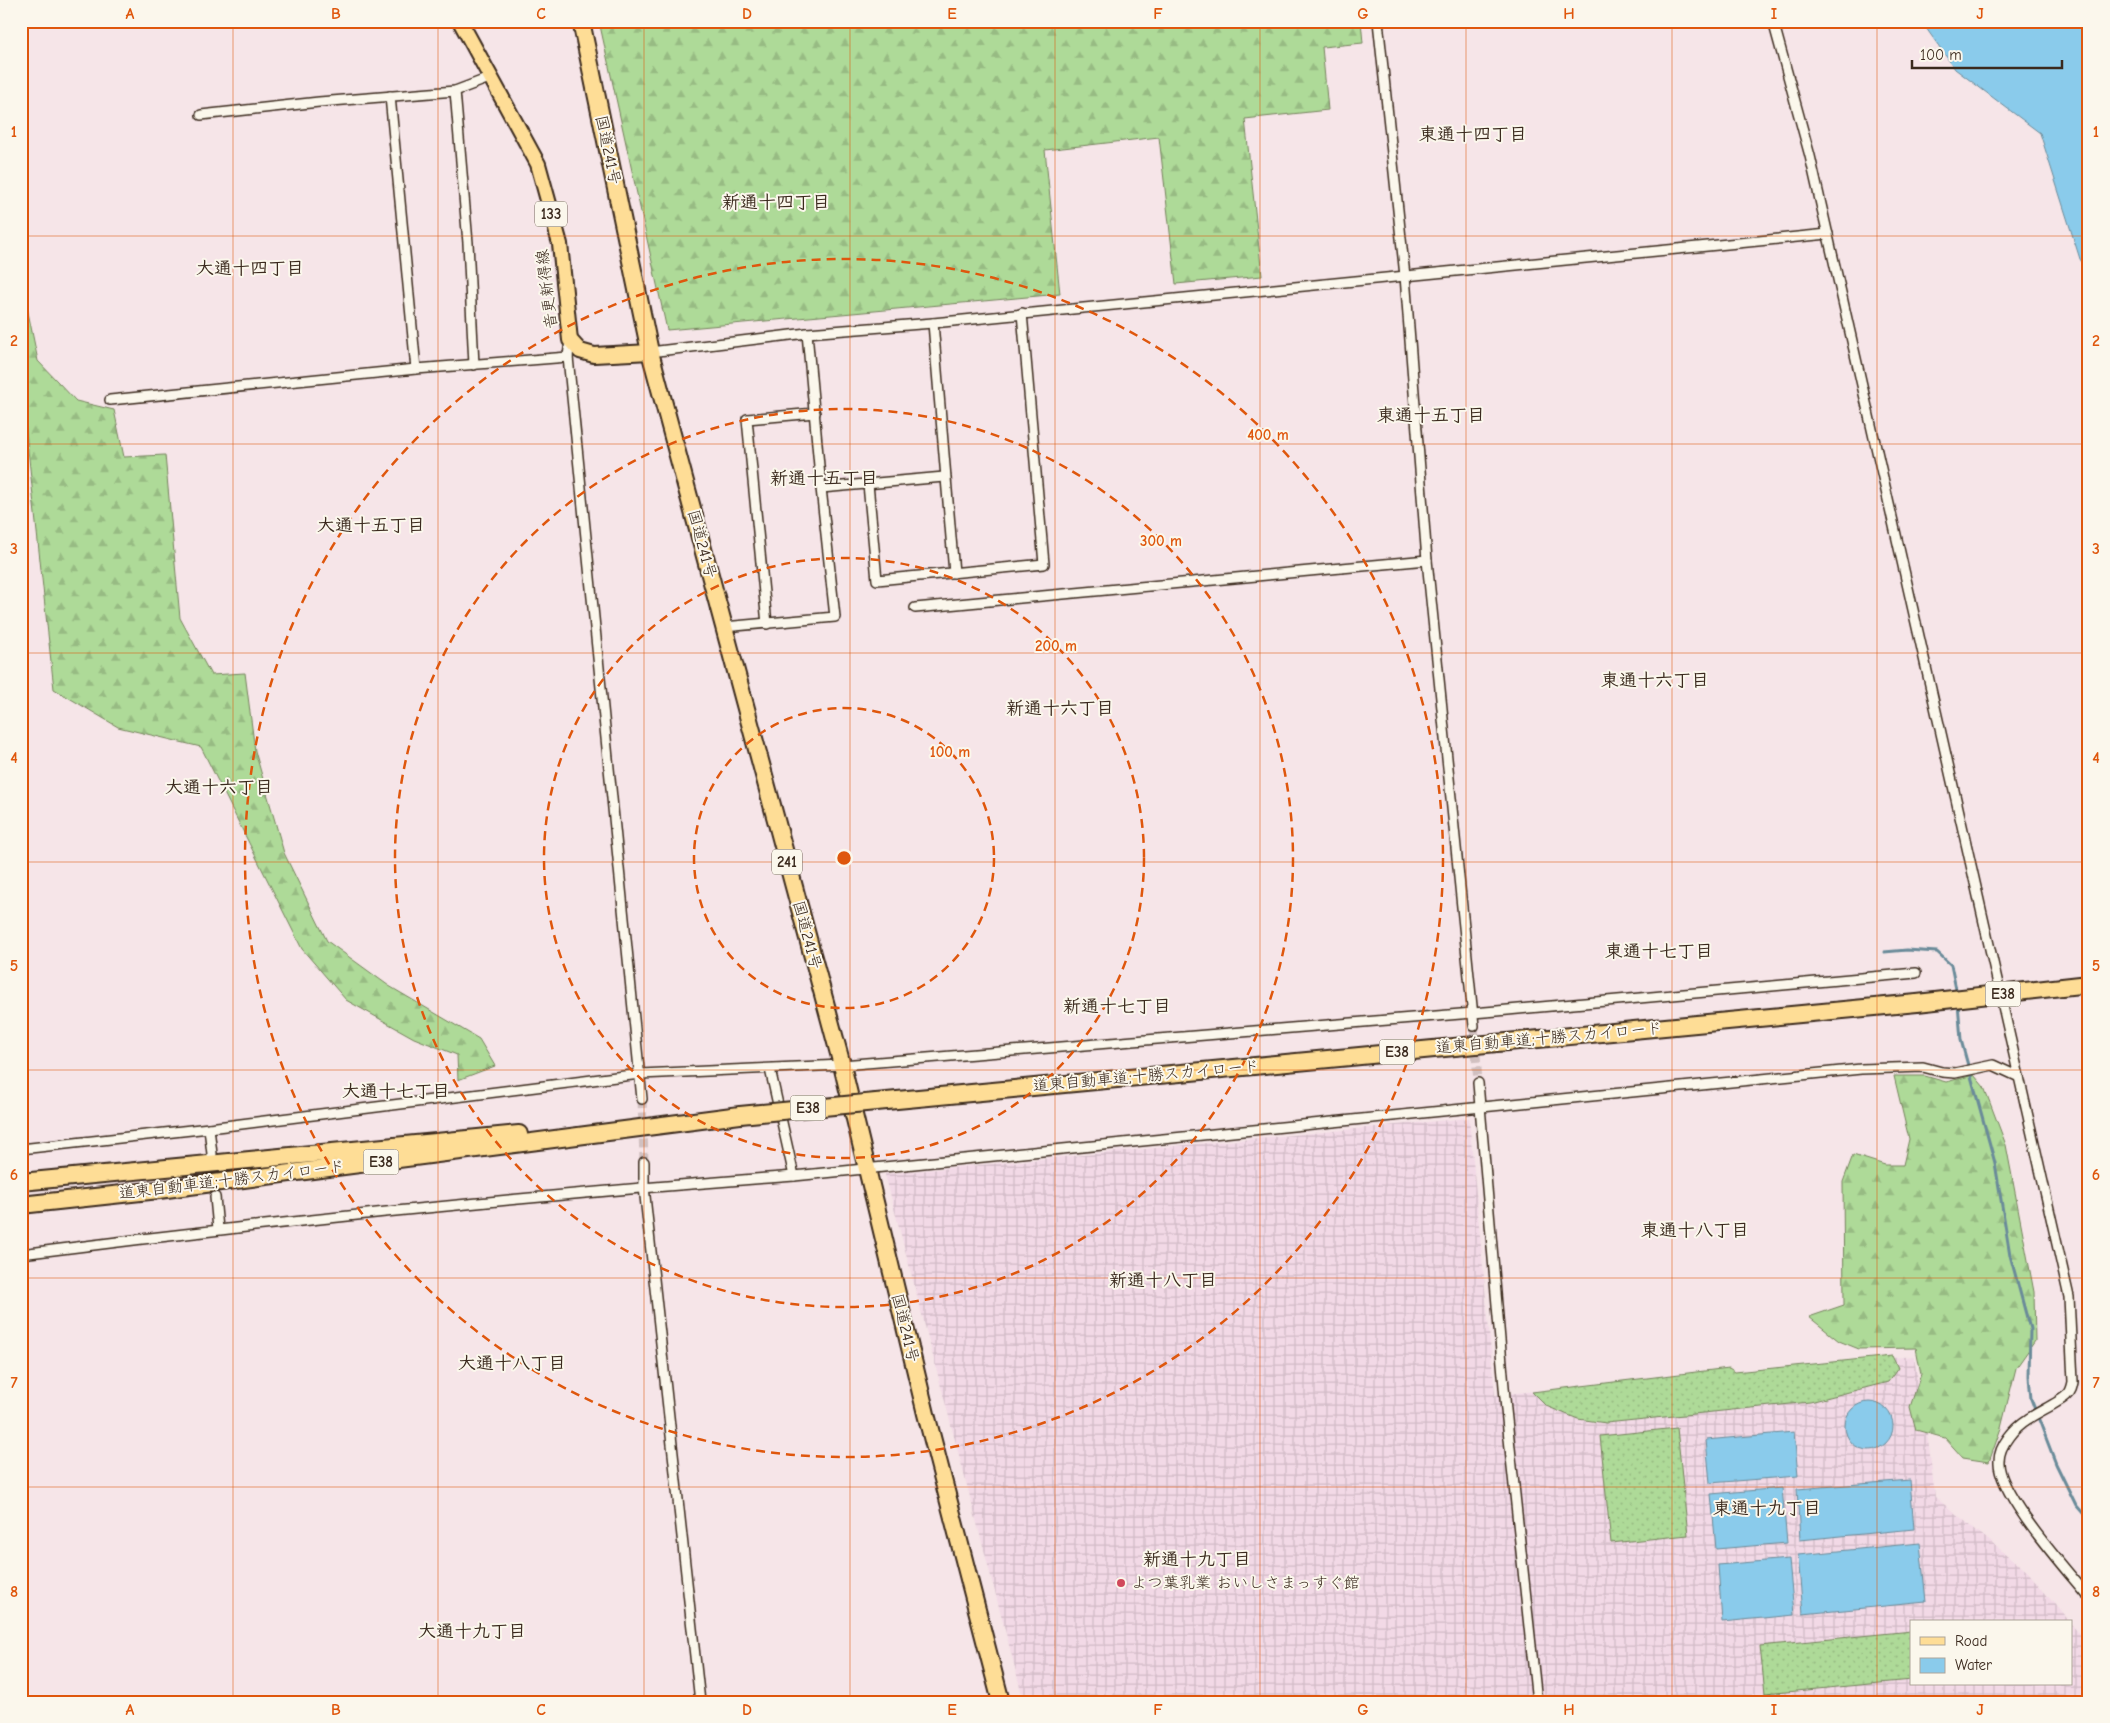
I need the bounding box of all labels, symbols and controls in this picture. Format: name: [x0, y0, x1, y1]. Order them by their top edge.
text: A: [126, 5, 135, 23]
text: B: [331, 5, 341, 23]
text: C: [536, 5, 546, 23]
text: D: [742, 5, 752, 23]
text: E: [947, 5, 957, 23]
text: F: [1153, 5, 1163, 23]
text: G: [1357, 5, 1369, 23]
text: H: [1563, 5, 1575, 23]
text: I: [1771, 5, 1777, 23]
text: J: [1976, 5, 1984, 23]
scale bar: [1912, 38, 2062, 70]
text: 100 m: [1920, 46, 1962, 64]
street label: 国道241号: [592, 114, 624, 186]
text: 1: [11, 123, 17, 141]
text: 1: [2093, 123, 2099, 141]
district label: 東通十四丁目: [1419, 124, 1527, 145]
district label: 新通十四丁目: [722, 192, 830, 213]
road number: 133: [535, 202, 567, 226]
street label: 音更新得線: [533, 248, 561, 330]
district label: 大通十四丁目: [196, 258, 304, 279]
text: 2: [10, 332, 18, 350]
text: 2: [2092, 332, 2100, 350]
district label: 東通十五丁目: [1377, 405, 1485, 426]
text: 400 m: [1247, 426, 1289, 444]
district label: 新通十五丁目: [770, 468, 878, 489]
street label: 国道241号: [684, 508, 720, 580]
district label: 大通十五丁目: [317, 515, 425, 536]
text: 300 m: [1140, 532, 1182, 550]
text: 3: [10, 540, 18, 558]
text: 3: [2092, 540, 2100, 558]
text: 200 m: [1035, 637, 1077, 655]
district label: 東通十六丁目: [1601, 670, 1709, 691]
district label: 新通十六丁目: [1006, 698, 1114, 719]
text: 100 m: [930, 743, 970, 761]
text: 4: [10, 749, 18, 767]
text: 4: [2092, 749, 2100, 767]
district label: 大通十六丁目: [165, 777, 273, 798]
centre of rings: [835, 849, 853, 867]
road number: 241: [772, 850, 802, 874]
street label: 国道241号: [789, 899, 825, 971]
district label: 東通十七丁目: [1605, 941, 1713, 962]
text: 5: [10, 957, 18, 975]
text: 5: [2092, 957, 2100, 975]
road number: E38: [1986, 982, 2020, 1006]
district label: 新通十七丁目: [1063, 996, 1171, 1017]
street label: 道東自動車道;十勝スカイロード: [1435, 1019, 1663, 1057]
road number: E38: [1380, 1040, 1414, 1064]
street label: 道東自動車道;十勝スカイロード: [1032, 1057, 1260, 1095]
district label: 大通十七丁目: [342, 1081, 450, 1102]
road number: E38: [790, 1096, 826, 1120]
road number: E38: [364, 1150, 398, 1174]
street label: 道東自動車道;十勝スカイロード: [118, 1157, 346, 1203]
text: 6: [10, 1166, 18, 1184]
text: 6: [2092, 1166, 2100, 1184]
district label: 東通十八丁目: [1641, 1220, 1749, 1241]
district label: 新通十八丁目: [1109, 1270, 1217, 1291]
street label: 国道241号: [888, 1292, 922, 1364]
district label: 大通十八丁目: [458, 1353, 566, 1374]
text: 7: [10, 1374, 18, 1392]
text: 7: [2092, 1374, 2100, 1392]
district label: 東通十九丁目: [1713, 1498, 1821, 1519]
district label: 新通十九丁目: [1143, 1549, 1251, 1570]
place label: よつ葉乳業 おいしさまっすぐ館: [1131, 1574, 1360, 1592]
marker: よつ葉乳業 おいしさまっすぐ館: [1115, 1577, 1127, 1589]
text: 8: [10, 1583, 18, 1601]
text: 8: [2092, 1583, 2100, 1601]
legend: [1910, 1620, 2072, 1686]
district label: 大通十九丁目: [418, 1621, 526, 1642]
text: Road: [1955, 1632, 1987, 1650]
text: Water: [1955, 1656, 1992, 1674]
text: A: [126, 1701, 135, 1719]
text: B: [331, 1701, 341, 1719]
text: C: [536, 1701, 546, 1719]
text: D: [742, 1701, 752, 1719]
text: E: [947, 1701, 957, 1719]
text: F: [1153, 1701, 1163, 1719]
text: G: [1357, 1701, 1369, 1719]
text: H: [1563, 1701, 1575, 1719]
text: I: [1771, 1701, 1777, 1719]
text: J: [1976, 1701, 1984, 1719]

